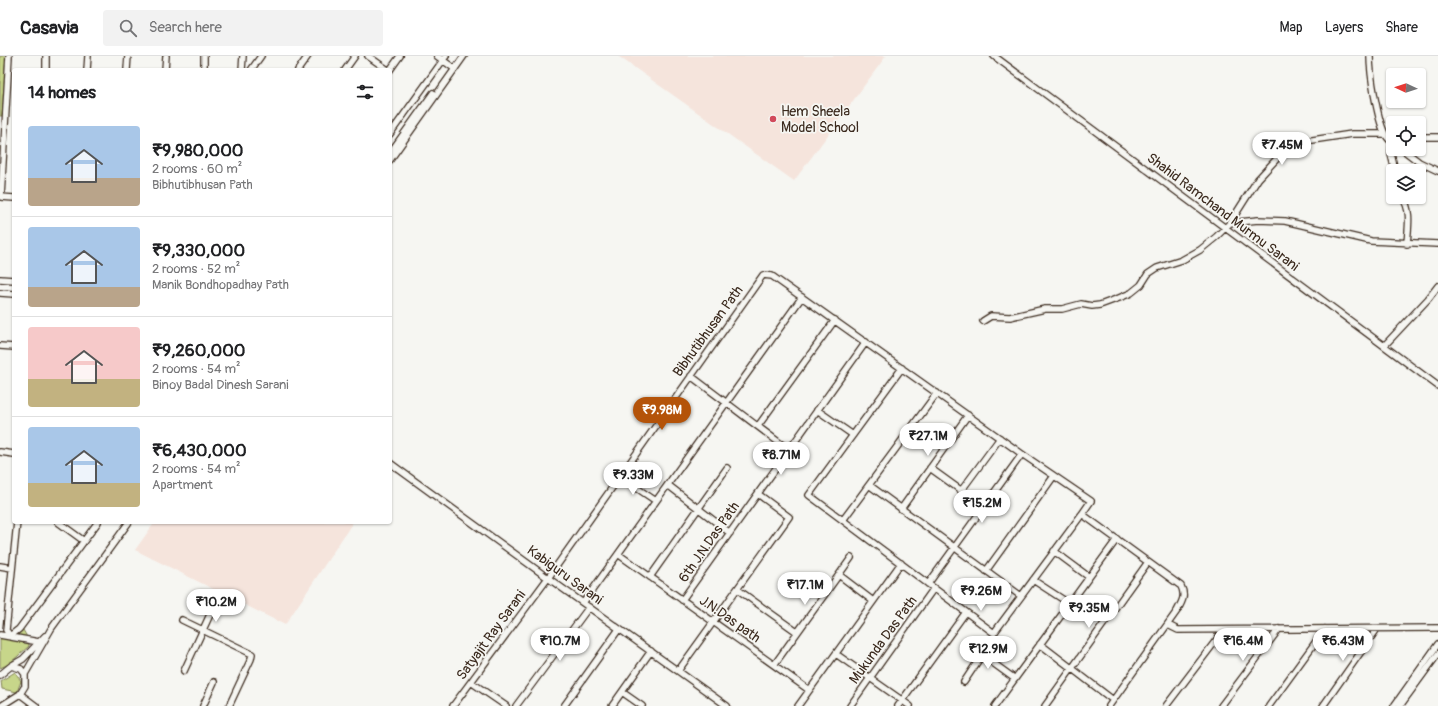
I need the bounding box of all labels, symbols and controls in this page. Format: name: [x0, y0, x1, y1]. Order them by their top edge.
search box: [103, 10, 383, 46]
text: Casavia: [20, 16, 79, 40]
icon: search: [117, 17, 139, 39]
text: Search here: [149, 18, 222, 37]
text: Map: [1280, 19, 1303, 36]
text: Layers: [1325, 19, 1363, 36]
text: Share: [1385, 19, 1418, 36]
north arrow: [1386, 68, 1426, 108]
map controls: [1386, 68, 1426, 204]
icon: filters: [354, 81, 376, 103]
text: 14 homes: [28, 82, 96, 103]
place label: Hem Sheela Model School: [781, 103, 859, 136]
marker: Hem Sheela Model School: [768, 114, 778, 124]
button: locate: [1386, 116, 1426, 156]
pin: ₹7.45M: [1249, 132, 1315, 166]
text: ₹7.45M: [1261, 137, 1303, 153]
text: ₹9,980,000: [152, 140, 243, 161]
icon: home: [60, 142, 108, 190]
street label: Shahid Ramchand Murmu Sarani: [1144, 149, 1303, 275]
text: 2 rooms · 60 m²: [152, 161, 242, 177]
button: layers: [1386, 164, 1426, 204]
text: Bibhutibhusan Path: [152, 177, 253, 193]
text: ₹9,330,000: [152, 240, 245, 261]
icon: home: [60, 243, 108, 291]
text: 2 rooms · 52 m²: [152, 261, 240, 277]
text: Manik Bondhopadhay Path: [152, 277, 289, 293]
street label: Bibhutibhusan Path: [669, 282, 747, 380]
text: ₹9,260,000: [152, 340, 245, 361]
icon: home: [60, 343, 108, 391]
text: 2 rooms · 54 m²: [152, 361, 240, 377]
text: Binoy Badal Dinesh Sarani: [152, 377, 289, 393]
pin: ₹9.98M: [629, 397, 695, 431]
text: ₹9.98M: [642, 402, 682, 418]
pin: ₹27.1M: [895, 423, 961, 457]
text: ₹27.1M: [908, 428, 948, 444]
text: ₹6,430,000: [152, 440, 247, 461]
pin: ₹8.71M: [748, 442, 814, 476]
icon: home: [60, 443, 108, 491]
text: ₹8.71M: [762, 447, 800, 463]
text: 2 rooms · 54 m²: [152, 461, 240, 477]
pin: ₹9.33M: [600, 462, 666, 496]
text: ₹9.33M: [612, 467, 654, 483]
text: Apartment: [152, 477, 213, 493]
pin: ₹15.2M: [949, 490, 1015, 524]
text: ₹15.2M: [962, 495, 1002, 511]
street label: 6th J.N.Das Path: [675, 498, 743, 586]
street label: Kabiguru Sarani: [524, 542, 607, 609]
pin: ₹17.1M: [772, 572, 838, 606]
text: ₹17.1M: [786, 577, 824, 593]
pin: ₹9.26M: [948, 578, 1014, 612]
text: ₹9.26M: [960, 583, 1002, 599]
street label: Satyajit Ray Sarani: [453, 586, 529, 683]
pin: ₹10.2M: [183, 589, 249, 623]
street label: J.N.Das path: [696, 592, 764, 646]
street label: Mukunda Das Path: [845, 593, 921, 687]
text: ₹10.2M: [195, 594, 237, 610]
pin: ₹9.35M: [1056, 595, 1122, 629]
text: ₹9.35M: [1068, 600, 1110, 616]
pin: ₹10.7M: [527, 628, 593, 662]
pin: ₹16.4M: [1210, 628, 1276, 662]
pin: ₹6.43M: [1310, 628, 1376, 662]
text: ₹10.7M: [540, 633, 580, 649]
text: ₹16.4M: [1223, 633, 1263, 649]
text: ₹6.43M: [1322, 633, 1364, 649]
pin: ₹12.9M: [955, 636, 1021, 670]
text: ₹12.9M: [968, 641, 1008, 657]

